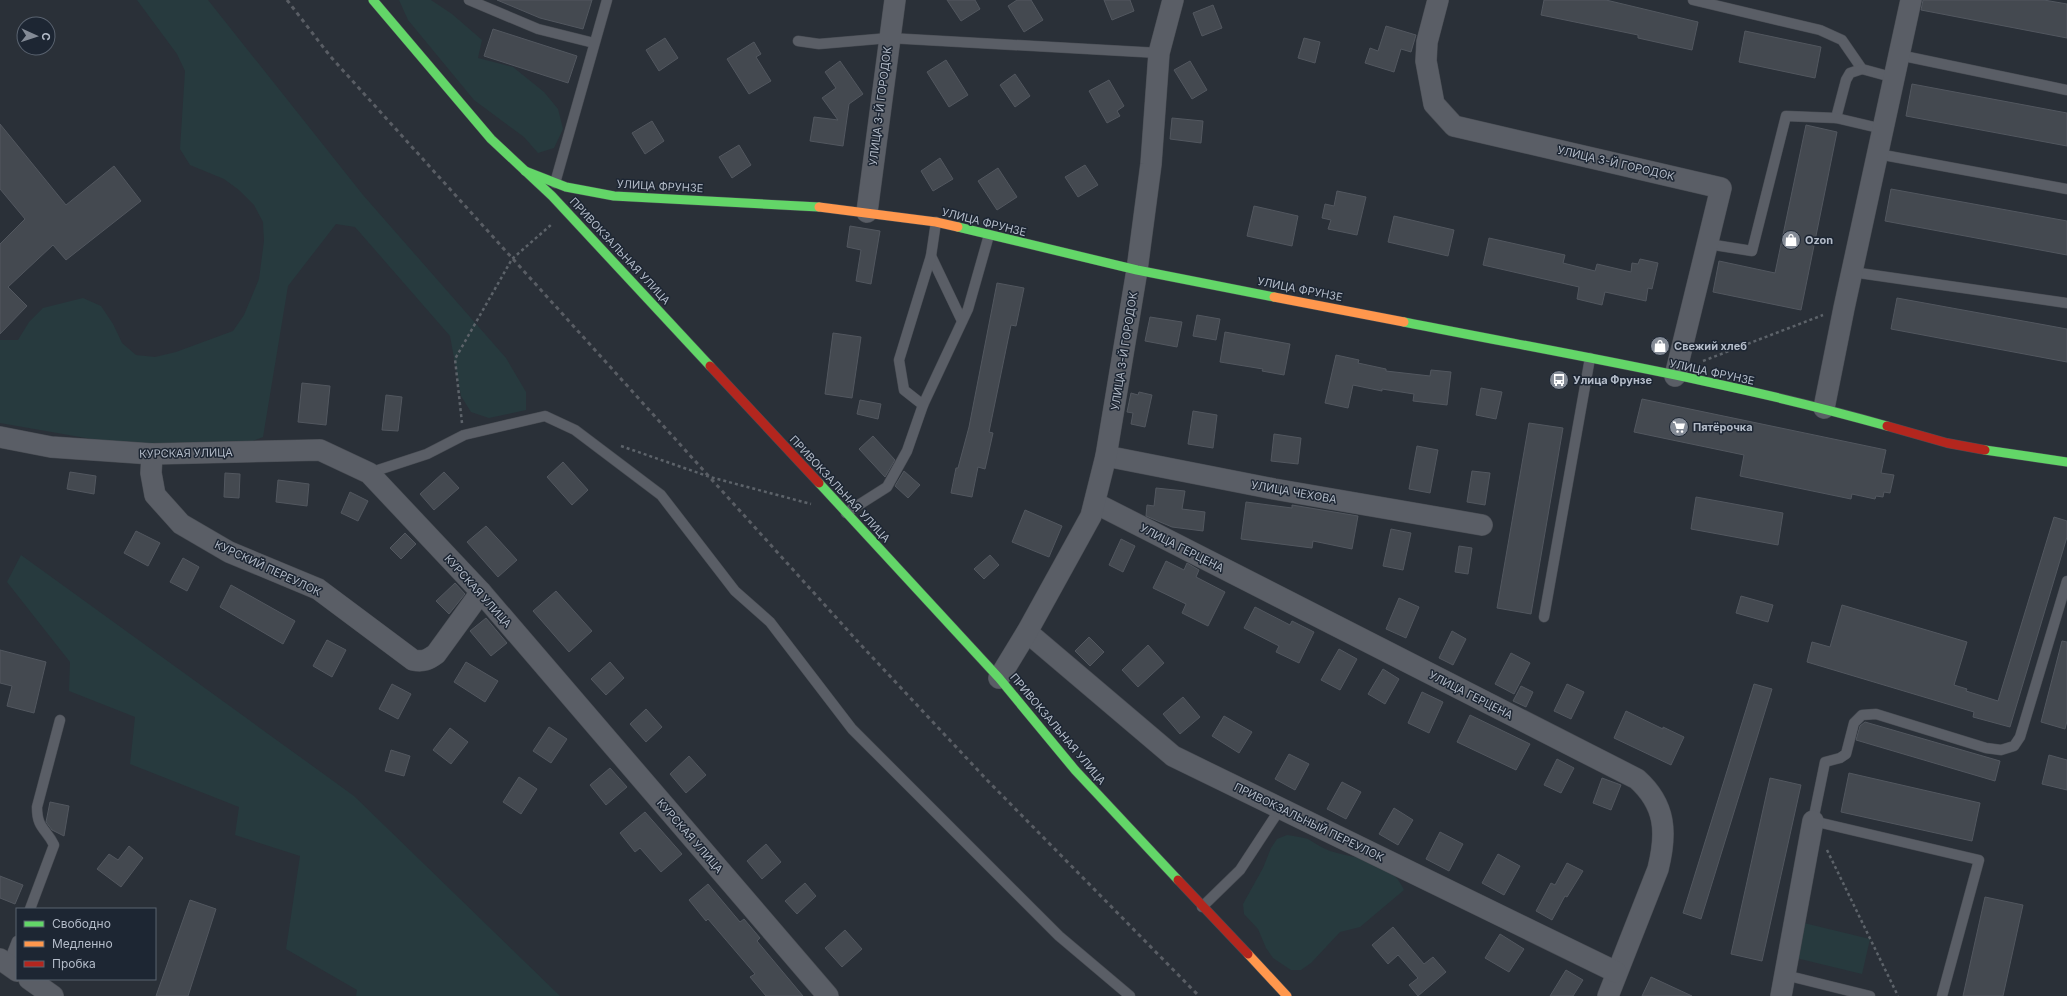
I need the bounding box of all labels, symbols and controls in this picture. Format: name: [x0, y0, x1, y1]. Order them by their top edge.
north arrow: [16, 16, 56, 56]
text: С: [39, 32, 53, 41]
street label: УЛИЦА 3-Й ГОРОДОК: [866, 45, 894, 166]
street label: УЛИЦА 3-Й ГОРОДОК: [1556, 143, 1677, 183]
street label: УЛИЦА ФРУНЗЕ: [616, 177, 704, 195]
street label: ПРИВОКЗАЛЬНАЯ УЛИЦА: [567, 195, 674, 308]
street label: УЛИЦА ФРУНЗЕ: [940, 205, 1028, 239]
shop icon: Ozon: [1780, 229, 1802, 251]
place label: Ozon: [1805, 233, 1833, 247]
street label: УЛИЦА ФРУНЗЕ: [1256, 274, 1344, 304]
street label: УЛИЦА 3-Й ГОРОДОК: [1108, 290, 1140, 411]
shop icon: Свежий хлеб: [1649, 335, 1671, 357]
place label: Свежий хлеб: [1674, 339, 1747, 353]
street label: УЛИЦА ФРУНЗЕ: [1668, 356, 1756, 388]
bus stop icon: Улица Фрунзе: [1548, 369, 1570, 391]
place label: Улица Фрунзе: [1573, 373, 1652, 387]
supermarket icon: Пятёрочка: [1668, 416, 1690, 438]
place label: Пятёрочка: [1693, 420, 1753, 434]
street label: ПРИВОКЗАЛЬНАЯ УЛИЦА: [787, 433, 894, 546]
street label: КУРСКАЯ УЛИЦА: [139, 445, 233, 461]
street label: УЛИЦА ЧЕХОВА: [1250, 478, 1338, 506]
street label: УЛИЦА ГЕРЦЕНА: [1138, 521, 1227, 575]
street label: КУРСКИЙ ПЕРЕУЛОК: [213, 537, 324, 599]
street label: КУРСКАЯ УЛИЦА: [442, 552, 515, 631]
street label: УЛИЦА ГЕРЦЕНА: [1427, 668, 1516, 722]
street label: ПРИВОКЗАЛЬНАЯ УЛИЦА: [1007, 670, 1109, 788]
street label: ПРИВОКЗАЛЬНЫЙ ПЕРЕУЛОК: [1232, 780, 1387, 865]
street label: КУРСКАЯ УЛИЦА: [654, 796, 726, 876]
legend: [16, 908, 156, 980]
text: Свободно: [52, 916, 111, 931]
text: Медленно: [52, 936, 113, 951]
text: Пробка: [52, 956, 96, 971]

